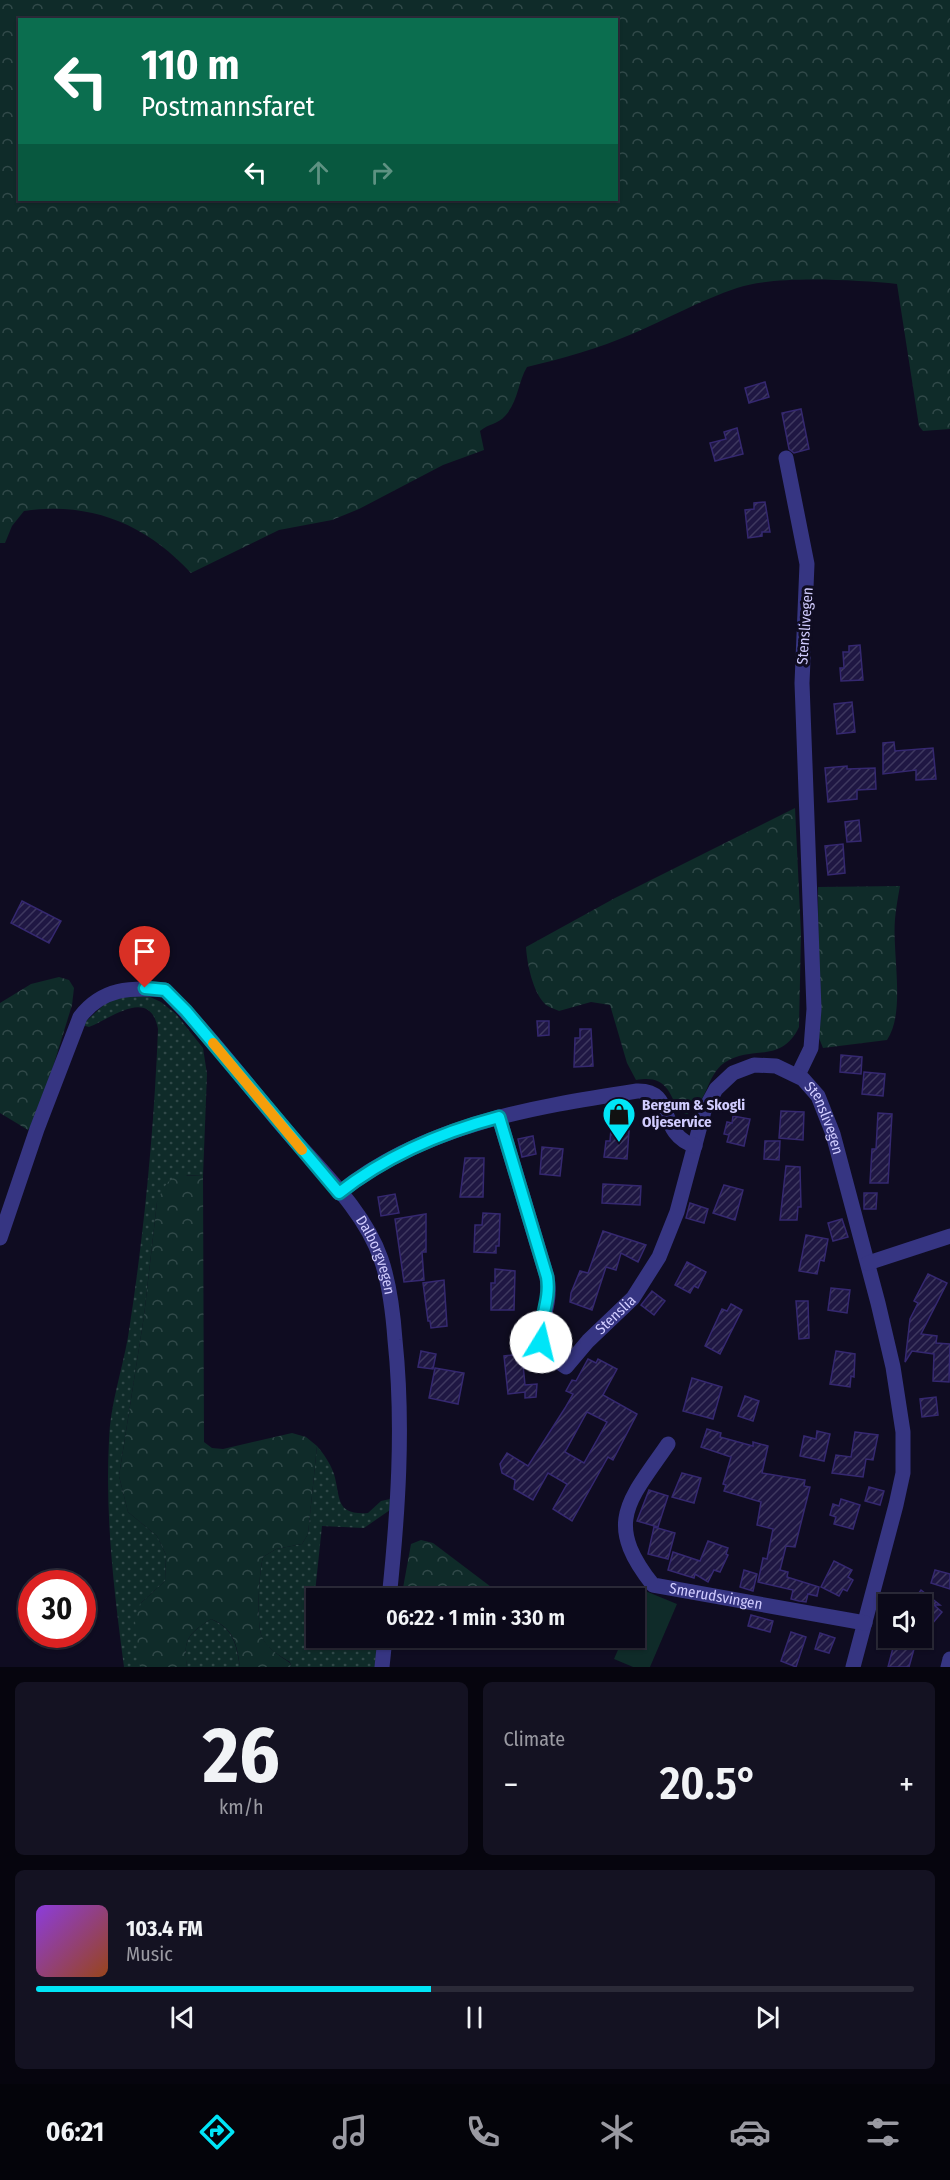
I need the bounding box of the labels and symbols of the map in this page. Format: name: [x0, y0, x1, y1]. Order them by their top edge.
street label: Stenslivegen: [793, 587, 817, 665]
pin: [119, 926, 170, 988]
street label: Stenslivegen: [801, 1078, 847, 1156]
shop icon: Bergum & Skogli Oljeservice: [601, 1096, 637, 1143]
place label: Bergum & Skogli Oljeservice: [642, 1096, 745, 1131]
street label: Dalborgvegen: [352, 1212, 399, 1296]
street label: Stenslia: [592, 1291, 640, 1338]
position arrow: [509, 1310, 573, 1374]
speed limit sign: 30: [18, 1570, 96, 1648]
street label: Smerudsvingen: [668, 1579, 764, 1613]

